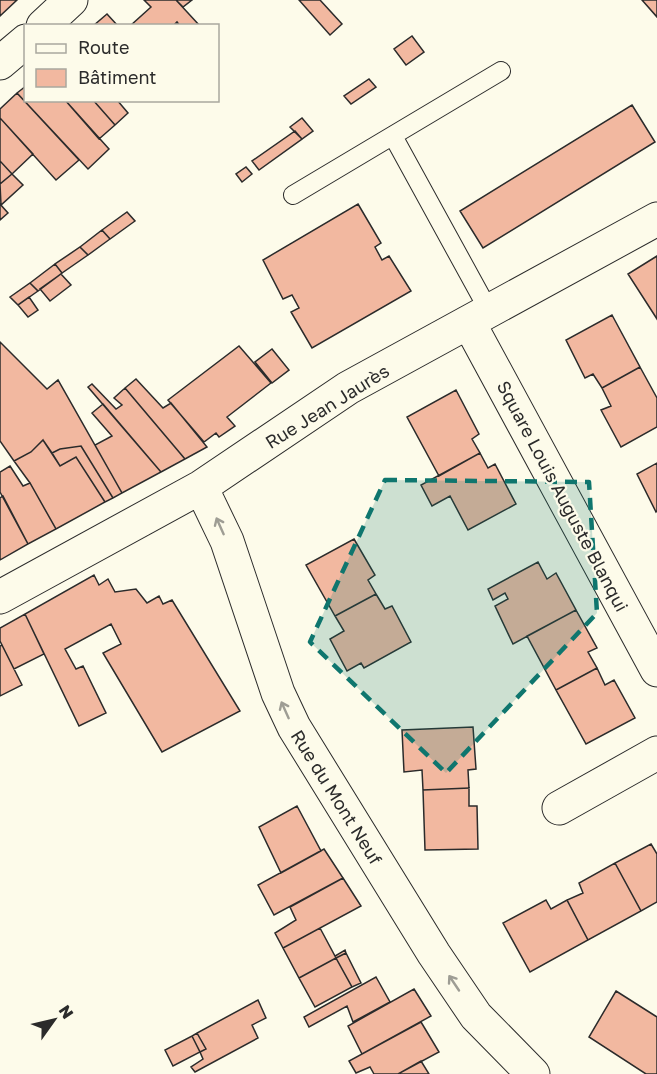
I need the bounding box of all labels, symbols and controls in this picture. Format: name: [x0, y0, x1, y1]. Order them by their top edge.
legend: [24, 24, 219, 102]
text: Route: [78, 36, 129, 58]
text: Bâtiment: [78, 66, 157, 88]
street label: Rue Jean Jaurès: [261, 359, 393, 453]
street label: Square Louis Auguste Blanqui: [493, 377, 633, 615]
one-way arrow: [214, 517, 225, 536]
one-way arrow: [279, 701, 291, 719]
street label: Rue du Mont Neuf: [287, 726, 388, 869]
one-way arrow: [448, 975, 460, 991]
north arrow: [24, 990, 84, 1050]
text: N: [55, 1001, 78, 1022]

